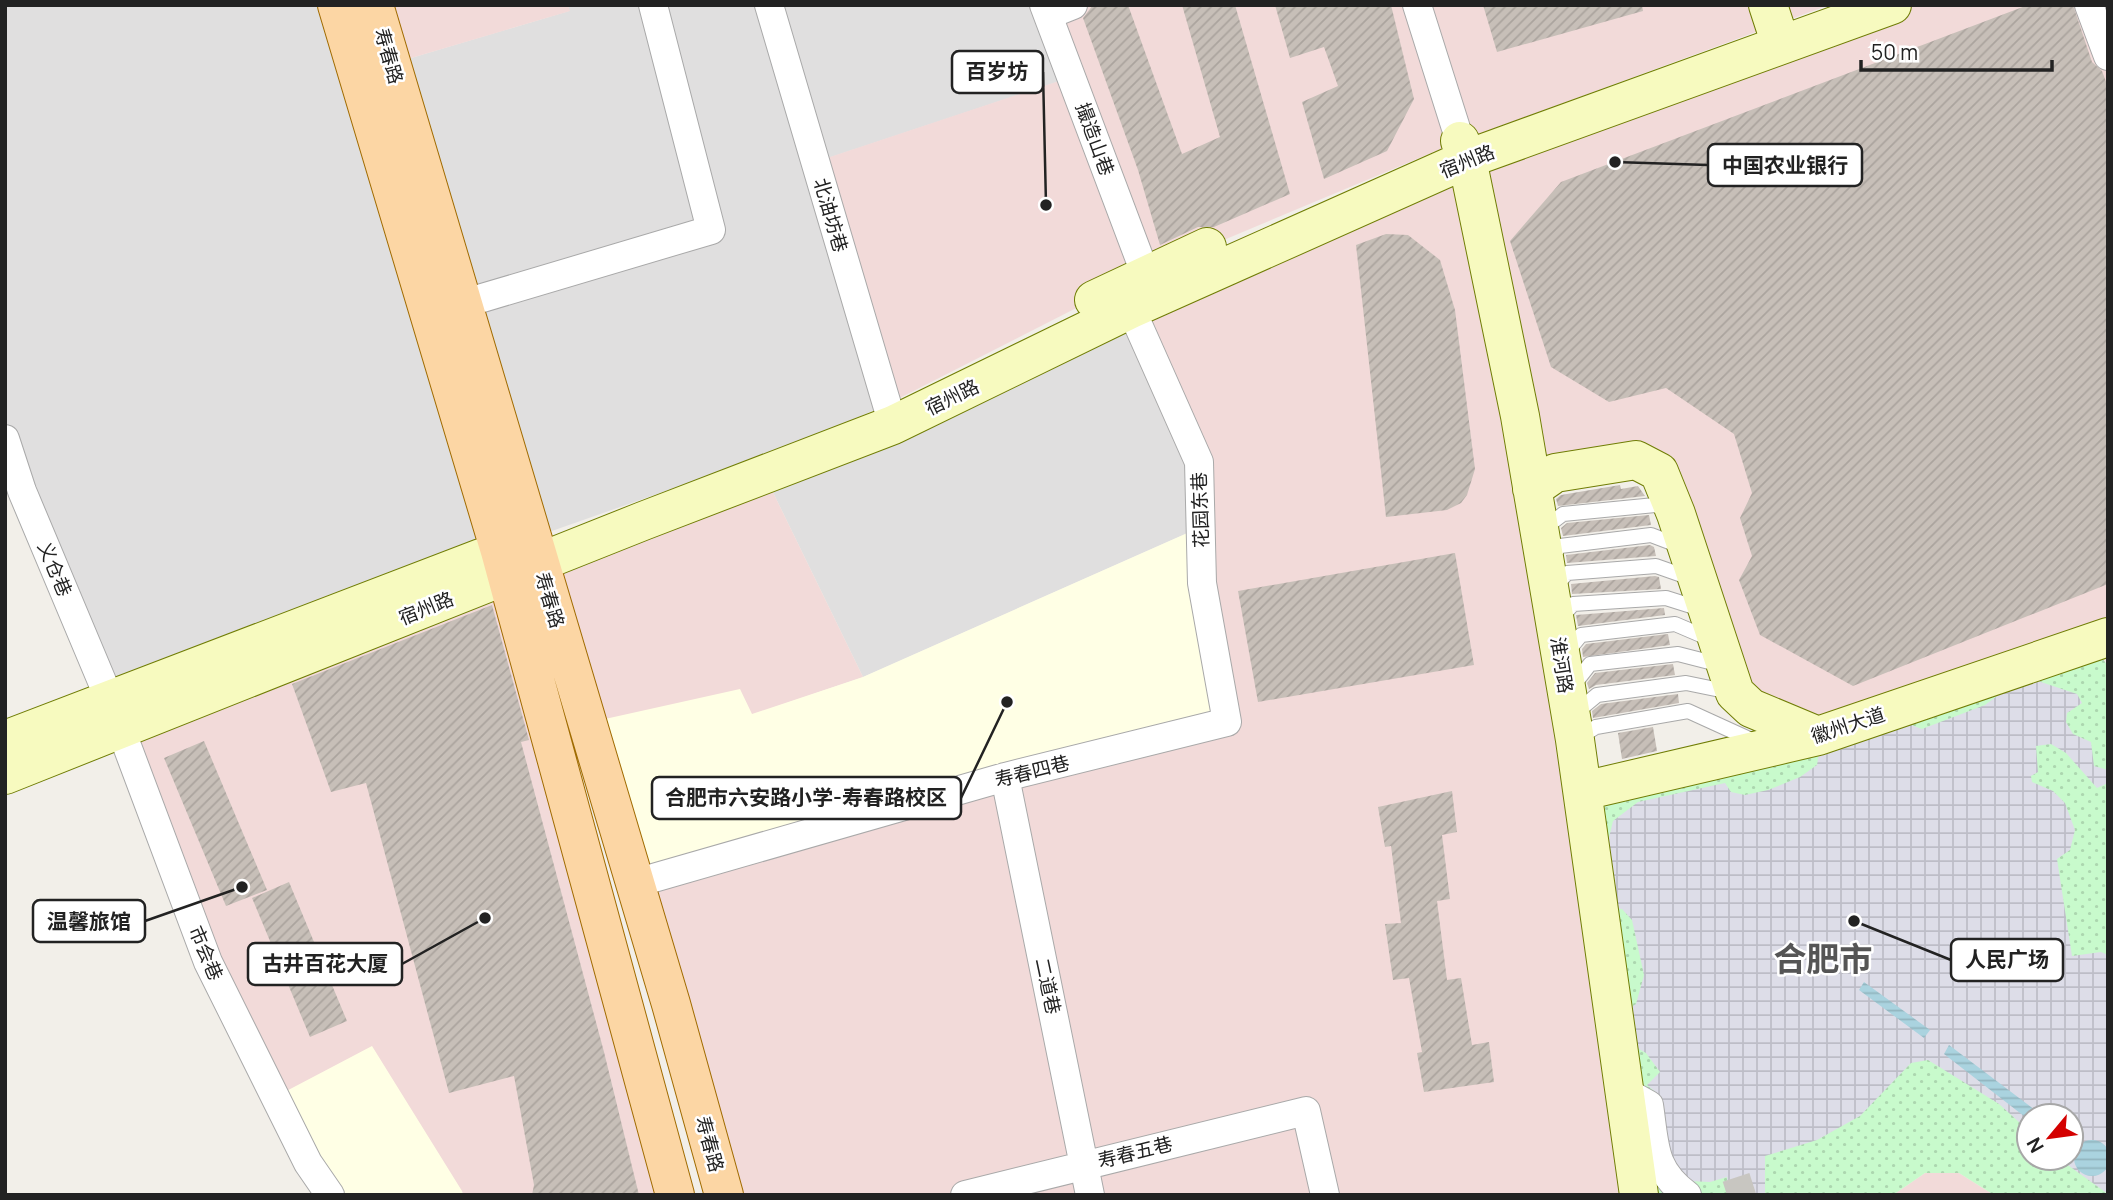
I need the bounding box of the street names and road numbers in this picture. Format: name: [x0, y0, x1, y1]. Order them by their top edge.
street label: 寿春路: [369, 25, 409, 87]
street label: 撮造山巷: [1070, 99, 1120, 179]
street label: 宿州路: [1436, 138, 1498, 184]
street label: 北油坊巷: [808, 175, 854, 255]
street label: 宿州路: [921, 373, 983, 421]
street label: 花园东巷: [1186, 472, 1214, 548]
street label: 义仓巷: [32, 538, 78, 600]
street label: 寿春路: [529, 569, 571, 631]
street label: 宿州路: [395, 585, 457, 631]
street label: 淮河路: [1545, 635, 1579, 695]
street label: 徽州大道: [1808, 701, 1888, 749]
street label: 寿春四巷: [992, 749, 1072, 793]
street label: 市会巷: [183, 922, 229, 984]
street label: 二道巷: [1029, 955, 1067, 1017]
street label: 寿春路: [690, 1113, 730, 1175]
street label: 寿春五巷: [1095, 1130, 1175, 1174]

